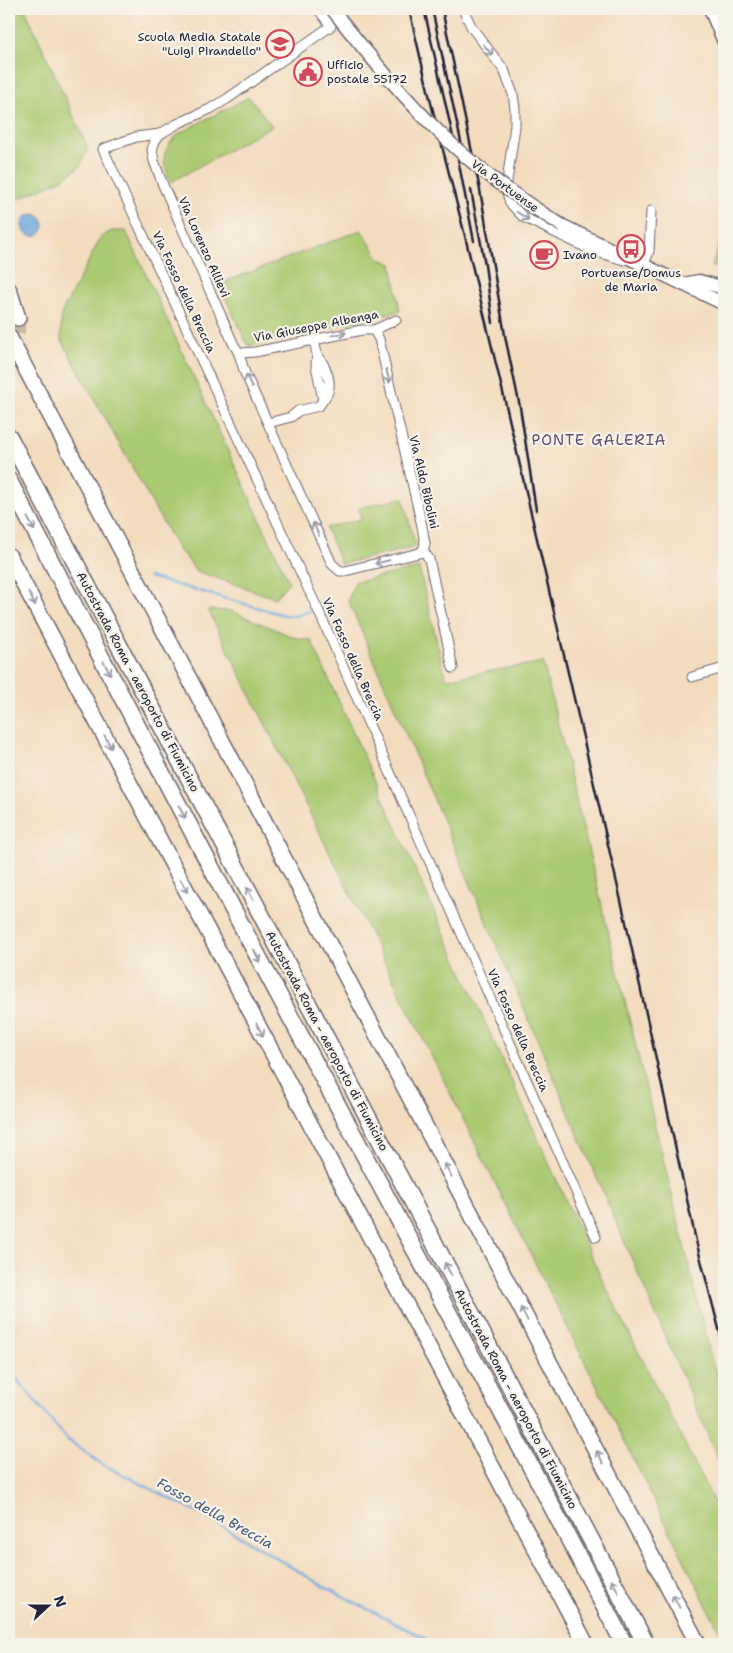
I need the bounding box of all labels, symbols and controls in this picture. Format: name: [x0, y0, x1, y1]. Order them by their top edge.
place label: Scuola Media Statale "Luigi Pirandello": [138, 29, 261, 59]
school or university icon: Scuola Media Statale "Luigi Pirandello": [265, 29, 295, 59]
one-way arrow: [483, 43, 494, 56]
public building icon: Ufficio postale 55172: [293, 57, 323, 87]
place label: Ufficio postale 55172: [327, 57, 407, 87]
street label: Via Portuense: [468, 156, 542, 216]
street label: Via Lorenzo Allievi: [175, 194, 233, 300]
one-way arrow: [516, 210, 530, 221]
street label: Via Fosso della Breccia: [149, 228, 220, 356]
bus stop icon: Portuense/Domus de Maria: [616, 234, 646, 264]
cafe icon: Ivano: [529, 240, 559, 270]
place label: Ivano: [563, 247, 597, 263]
place label: Portuense/Domus de Maria: [581, 265, 681, 295]
street label: Via Giuseppe Albenga: [252, 306, 380, 346]
one-way arrow: [331, 329, 347, 338]
one-way arrow: [383, 367, 393, 383]
one-way arrow: [244, 374, 253, 389]
district label: PONTE GALERIA: [532, 430, 666, 450]
street label: Via Aldo Bibolini: [405, 433, 443, 531]
one-way arrow: [26, 516, 36, 531]
one-way arrow: [311, 522, 321, 537]
one-way arrow: [374, 558, 390, 567]
street label: Autostrada Roma - aeroporto di Fiumicino: [73, 569, 203, 795]
one-way arrow: [27, 591, 37, 606]
street label: Via Fosso della Breccia: [319, 595, 388, 723]
one-way arrow: [102, 660, 112, 675]
one-way arrow: [103, 735, 113, 750]
one-way arrow: [178, 804, 187, 819]
one-way arrow: [180, 878, 189, 893]
one-way arrow: [244, 887, 254, 901]
street label: Autostrada Roma - aeroporto di Fiumicino: [262, 928, 392, 1154]
one-way arrow: [253, 948, 263, 962]
street label: Via Fosso della Breccia: [484, 966, 553, 1094]
one-way arrow: [255, 1022, 265, 1037]
one-way arrow: [443, 1163, 452, 1178]
one-way arrow: [443, 1262, 453, 1277]
street label: Autostrada Roma - aeroporto di Fiumicino: [451, 1286, 581, 1512]
one-way arrow: [519, 1306, 529, 1321]
one-way arrow: [595, 1450, 605, 1465]
water label: Fosso della Breccia: [154, 1474, 276, 1552]
one-way arrow: [610, 1578, 620, 1593]
north arrow: [22, 1580, 72, 1630]
text: N: [50, 1593, 71, 1610]
one-way arrow: [670, 1594, 680, 1609]

